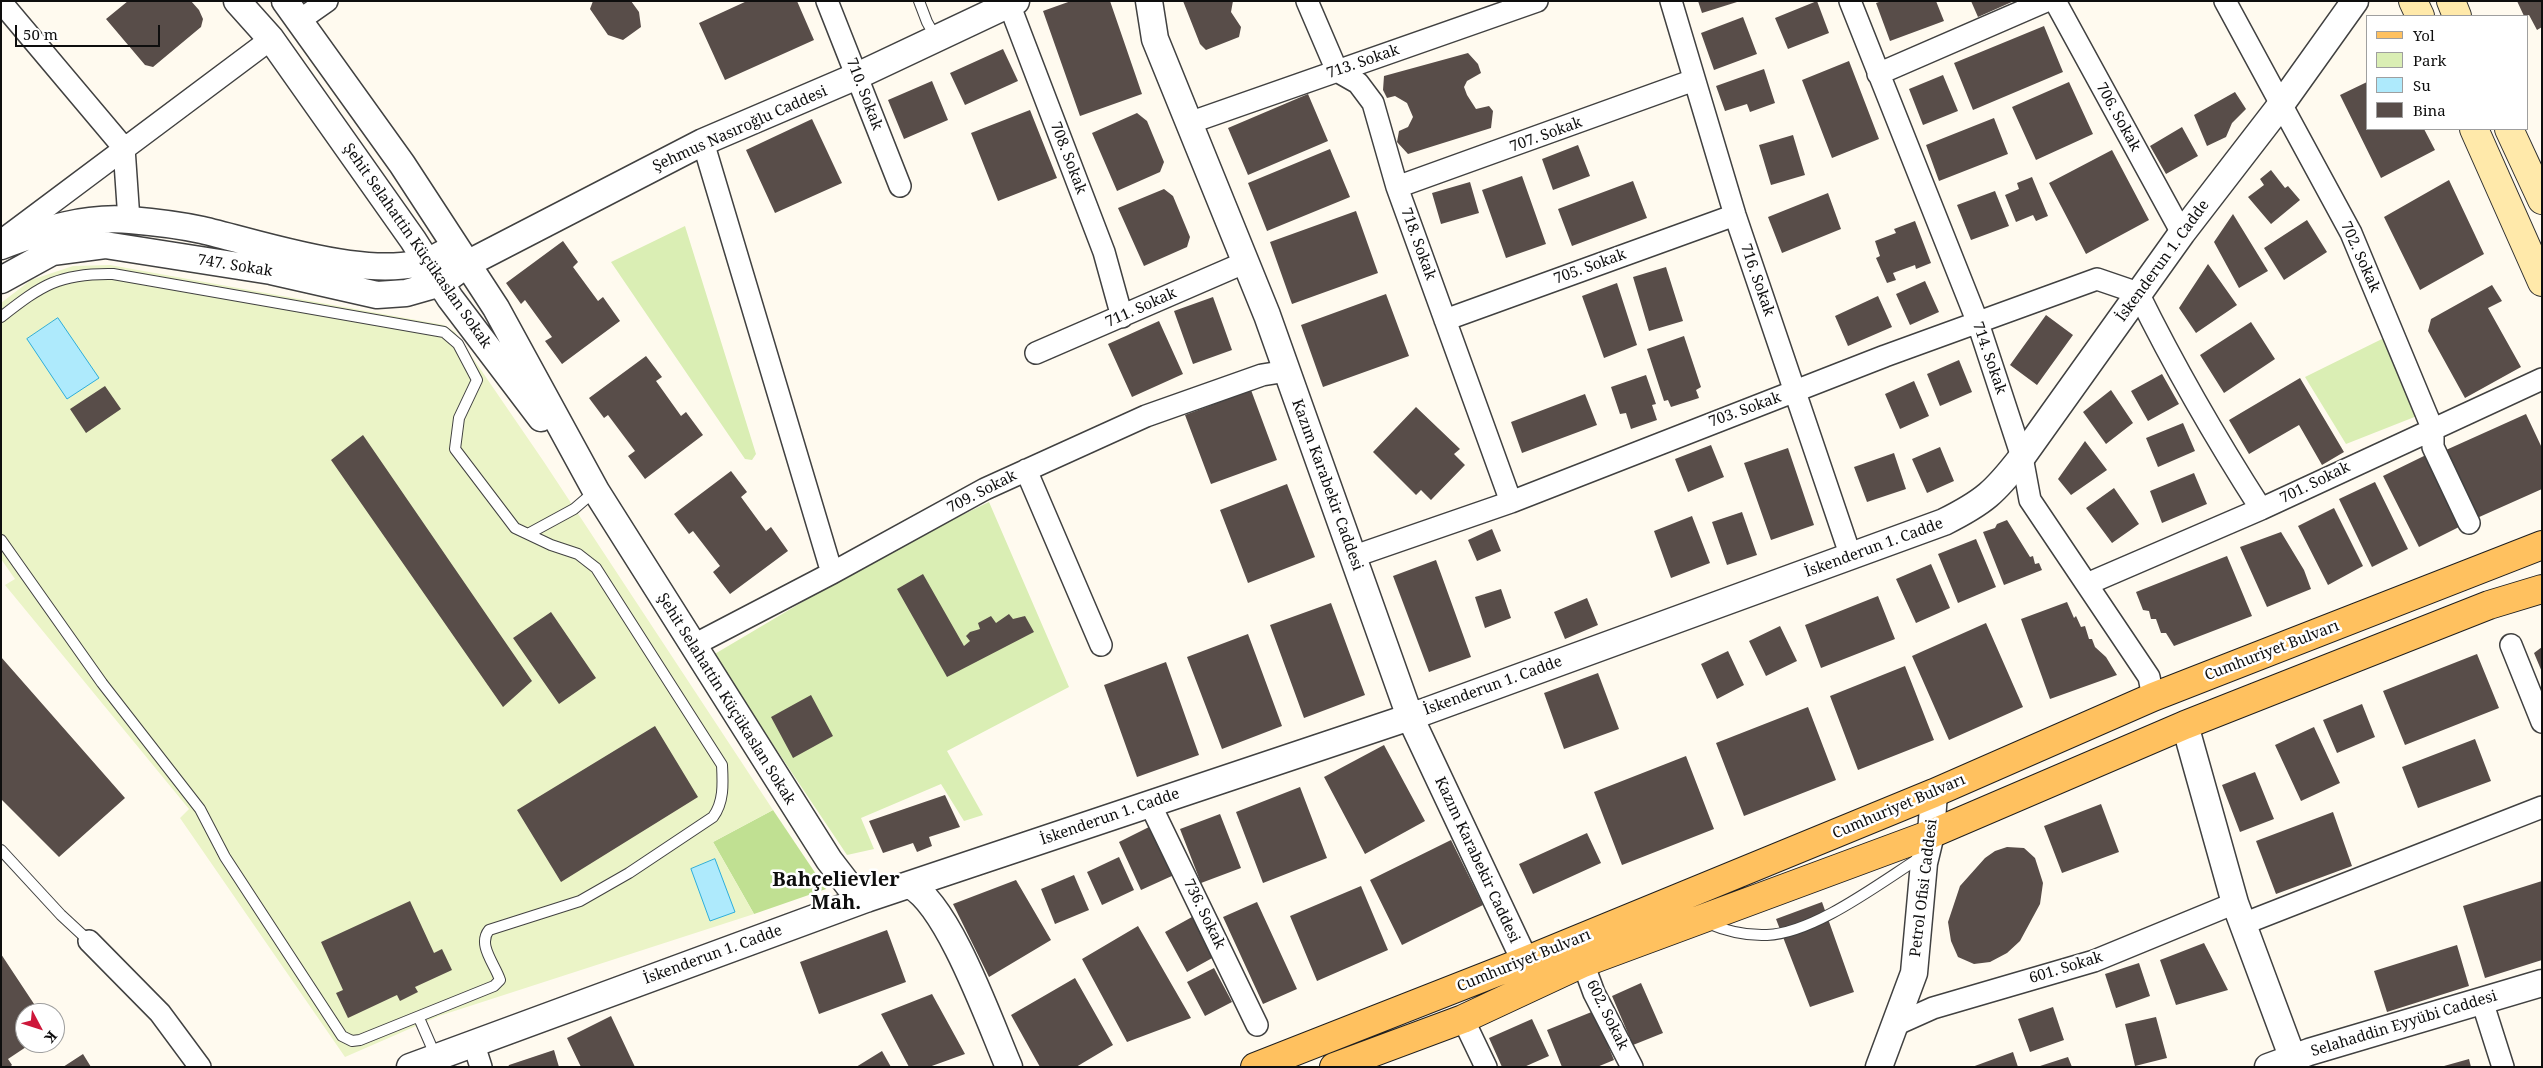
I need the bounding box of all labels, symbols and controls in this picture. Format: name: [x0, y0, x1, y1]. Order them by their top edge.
scale bar: [18, 15, 162, 47]
legend: [2366, 15, 2528, 130]
text: 50 m: [23, 24, 58, 44]
text: Yol: [2413, 25, 2435, 45]
street label: 713. Sokak: [1324, 41, 1402, 83]
text: Park: [2413, 50, 2446, 70]
street label: 710. Sokak: [842, 55, 886, 133]
text: Su: [2413, 75, 2431, 95]
street label: 706. Sokak: [2092, 80, 2144, 154]
street label: Şehmus Nasıroğlu Caddesi: [650, 82, 830, 176]
text: Bina: [2413, 100, 2446, 120]
street label: 707. Sokak: [1507, 114, 1585, 156]
street label: 708. Sokak: [1046, 119, 1090, 197]
street label: Şehit Selahattin Küçükaslan Sokak: [339, 140, 495, 352]
street label: İskenderun 1. Cadde: [2113, 197, 2213, 325]
street label: 718. Sokak: [1397, 205, 1439, 283]
street label: 702. Sokak: [2336, 219, 2384, 295]
street label: 716. Sokak: [1736, 241, 1778, 319]
street label: 705. Sokak: [1551, 246, 1629, 288]
street label: 747. Sokak: [196, 251, 274, 281]
street label: 711. Sokak: [1103, 284, 1179, 332]
street label: 714. Sokak: [1968, 319, 2010, 397]
street label: 703. Sokak: [1706, 389, 1784, 431]
street label: Kazım Karabekir Caddesi: [1288, 397, 1366, 573]
street label: 701. Sokak: [2277, 458, 2353, 508]
street label: 709. Sokak: [944, 467, 1020, 517]
street label: İskenderun 1. Cadde: [1802, 515, 1946, 581]
street label: Şehit Selahattin Küçükaslan Sokak: [653, 590, 799, 808]
street label: Cumhuriyet Bulvarı: [2202, 617, 2342, 685]
street label: İskenderun 1. Cadde: [1421, 653, 1565, 719]
street label: Cumhuriyet Bulvarı: [1830, 771, 1968, 843]
street label: Kazım Karabekir Caddesi: [1431, 774, 1523, 946]
street label: İskenderun 1. Cadde: [1038, 785, 1182, 849]
street label: Petrol Ofisi Caddesi: [1907, 818, 1941, 958]
district label: Bahçelievler Mah.: [772, 868, 900, 915]
street label: 736. Sokak: [1179, 876, 1229, 952]
street label: İskenderun 1. Cadde: [641, 922, 785, 988]
street label: Cumhuriyet Bulvarı: [1455, 926, 1593, 996]
street label: 601. Sokak: [2027, 948, 2105, 988]
street label: 602. Sokak: [1582, 977, 1632, 1053]
street label: Selahaddin Eyyübi Caddesi: [2309, 987, 2499, 1061]
north arrow: [15, 1003, 65, 1053]
text: K: [41, 1027, 62, 1047]

